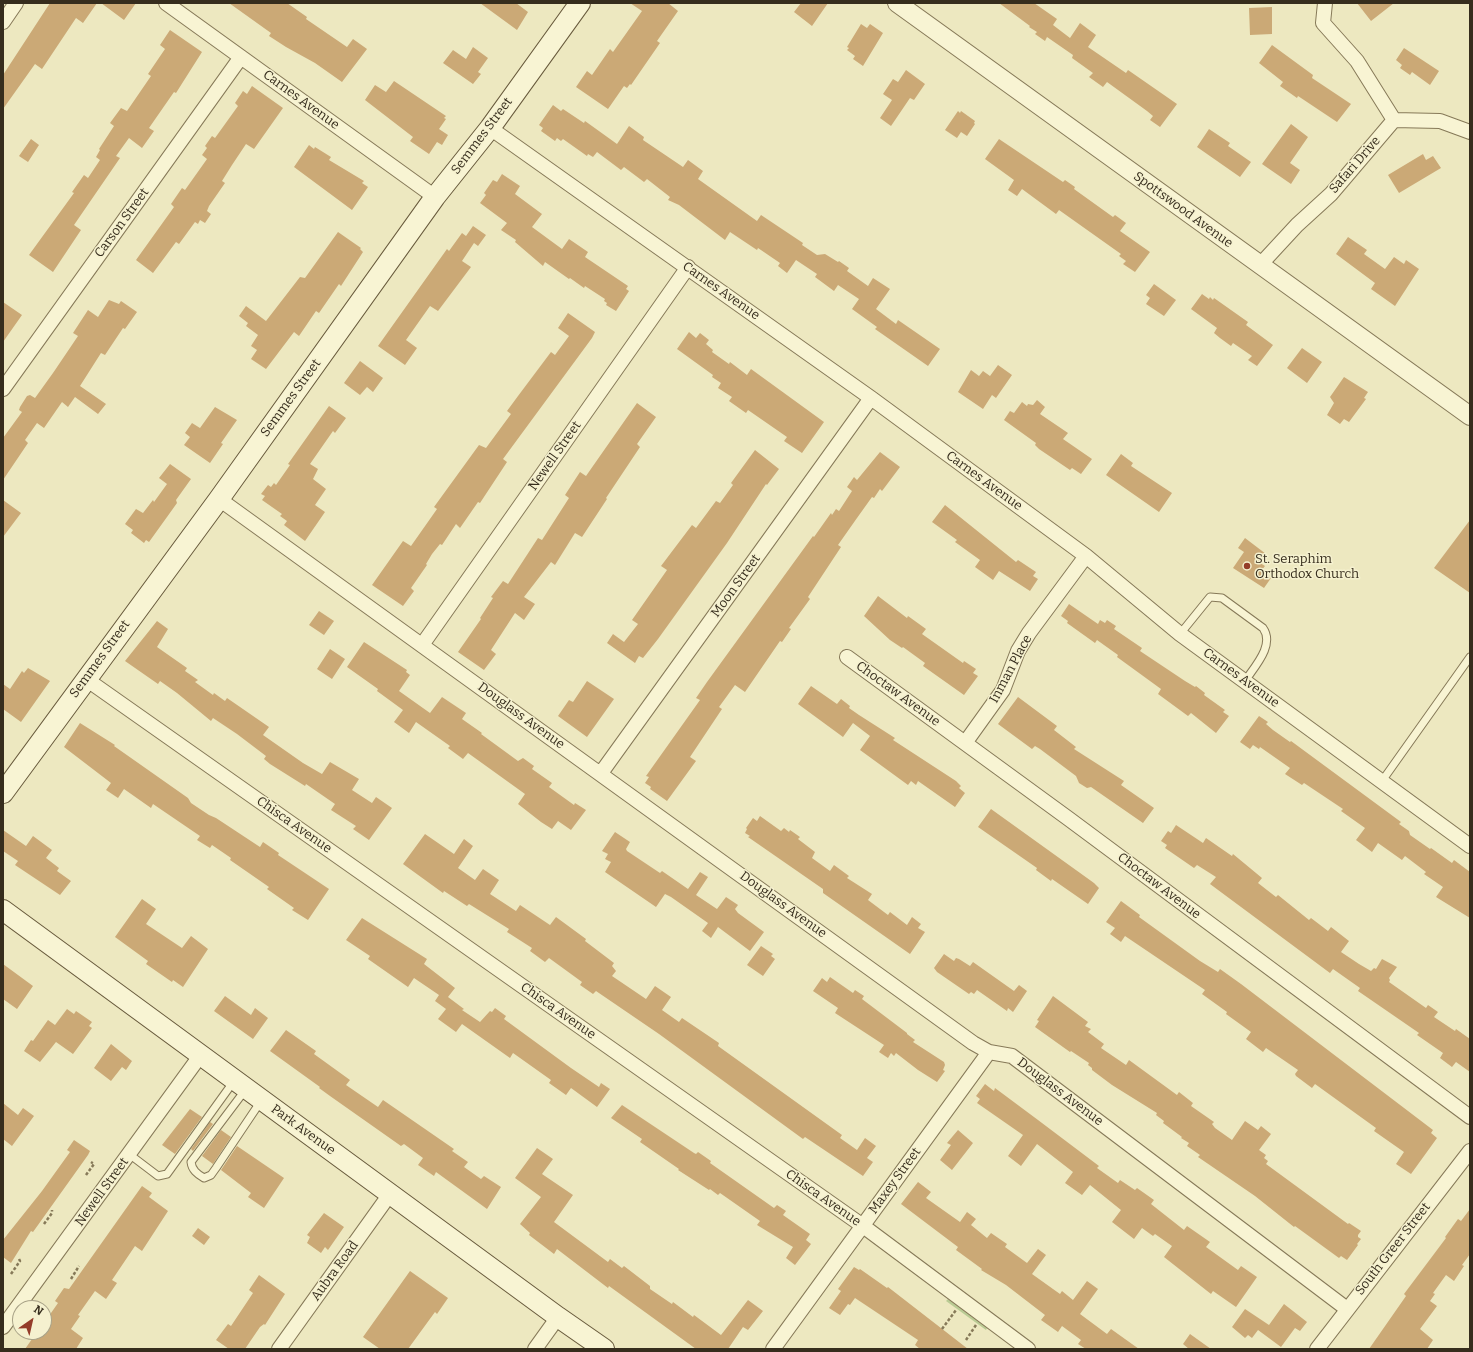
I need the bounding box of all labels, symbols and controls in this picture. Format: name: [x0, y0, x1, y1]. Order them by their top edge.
street label: Carnes Avenue: [260, 67, 342, 133]
street label: Semmes Street: [448, 95, 516, 177]
street label: Safari Drive: [1326, 133, 1384, 197]
street label: Spottswood Avenue: [1130, 169, 1236, 251]
street label: Carson Street: [92, 185, 152, 261]
street label: Carnes Avenue: [679, 259, 763, 323]
street label: Semmes Street: [258, 356, 324, 440]
street label: Newell Street: [525, 418, 585, 494]
street label: Carnes Avenue: [943, 448, 1025, 514]
place label: St. Seraphim Orthodox Church: [1255, 551, 1359, 582]
street label: Moon Street: [708, 552, 764, 620]
marker: St. Seraphim Orthodox Church: [1242, 561, 1252, 571]
street label: Semmes Street: [67, 617, 133, 701]
street label: Inman Place: [987, 632, 1035, 706]
street label: Carnes Avenue: [1200, 645, 1282, 711]
street label: Choctaw Avenue: [853, 658, 943, 730]
street label: Douglass Avenue: [475, 679, 567, 753]
street label: Chisca Avenue: [253, 793, 335, 857]
street label: Choctaw Avenue: [1114, 850, 1204, 922]
street label: Douglass Avenue: [737, 868, 829, 942]
street label: Chisca Avenue: [517, 979, 599, 1043]
street label: Douglass Avenue: [1014, 1055, 1106, 1129]
street label: Park Avenue: [268, 1101, 338, 1159]
street label: Maxey Street: [866, 1145, 924, 1217]
street label: Newell Street: [72, 1155, 132, 1229]
street label: Chisca Avenue: [782, 1166, 864, 1230]
street label: South Greer Street: [1352, 1200, 1434, 1298]
street label: Aubra Road: [308, 1238, 362, 1304]
north arrow: [12, 1300, 52, 1340]
text: N: [31, 1303, 46, 1318]

